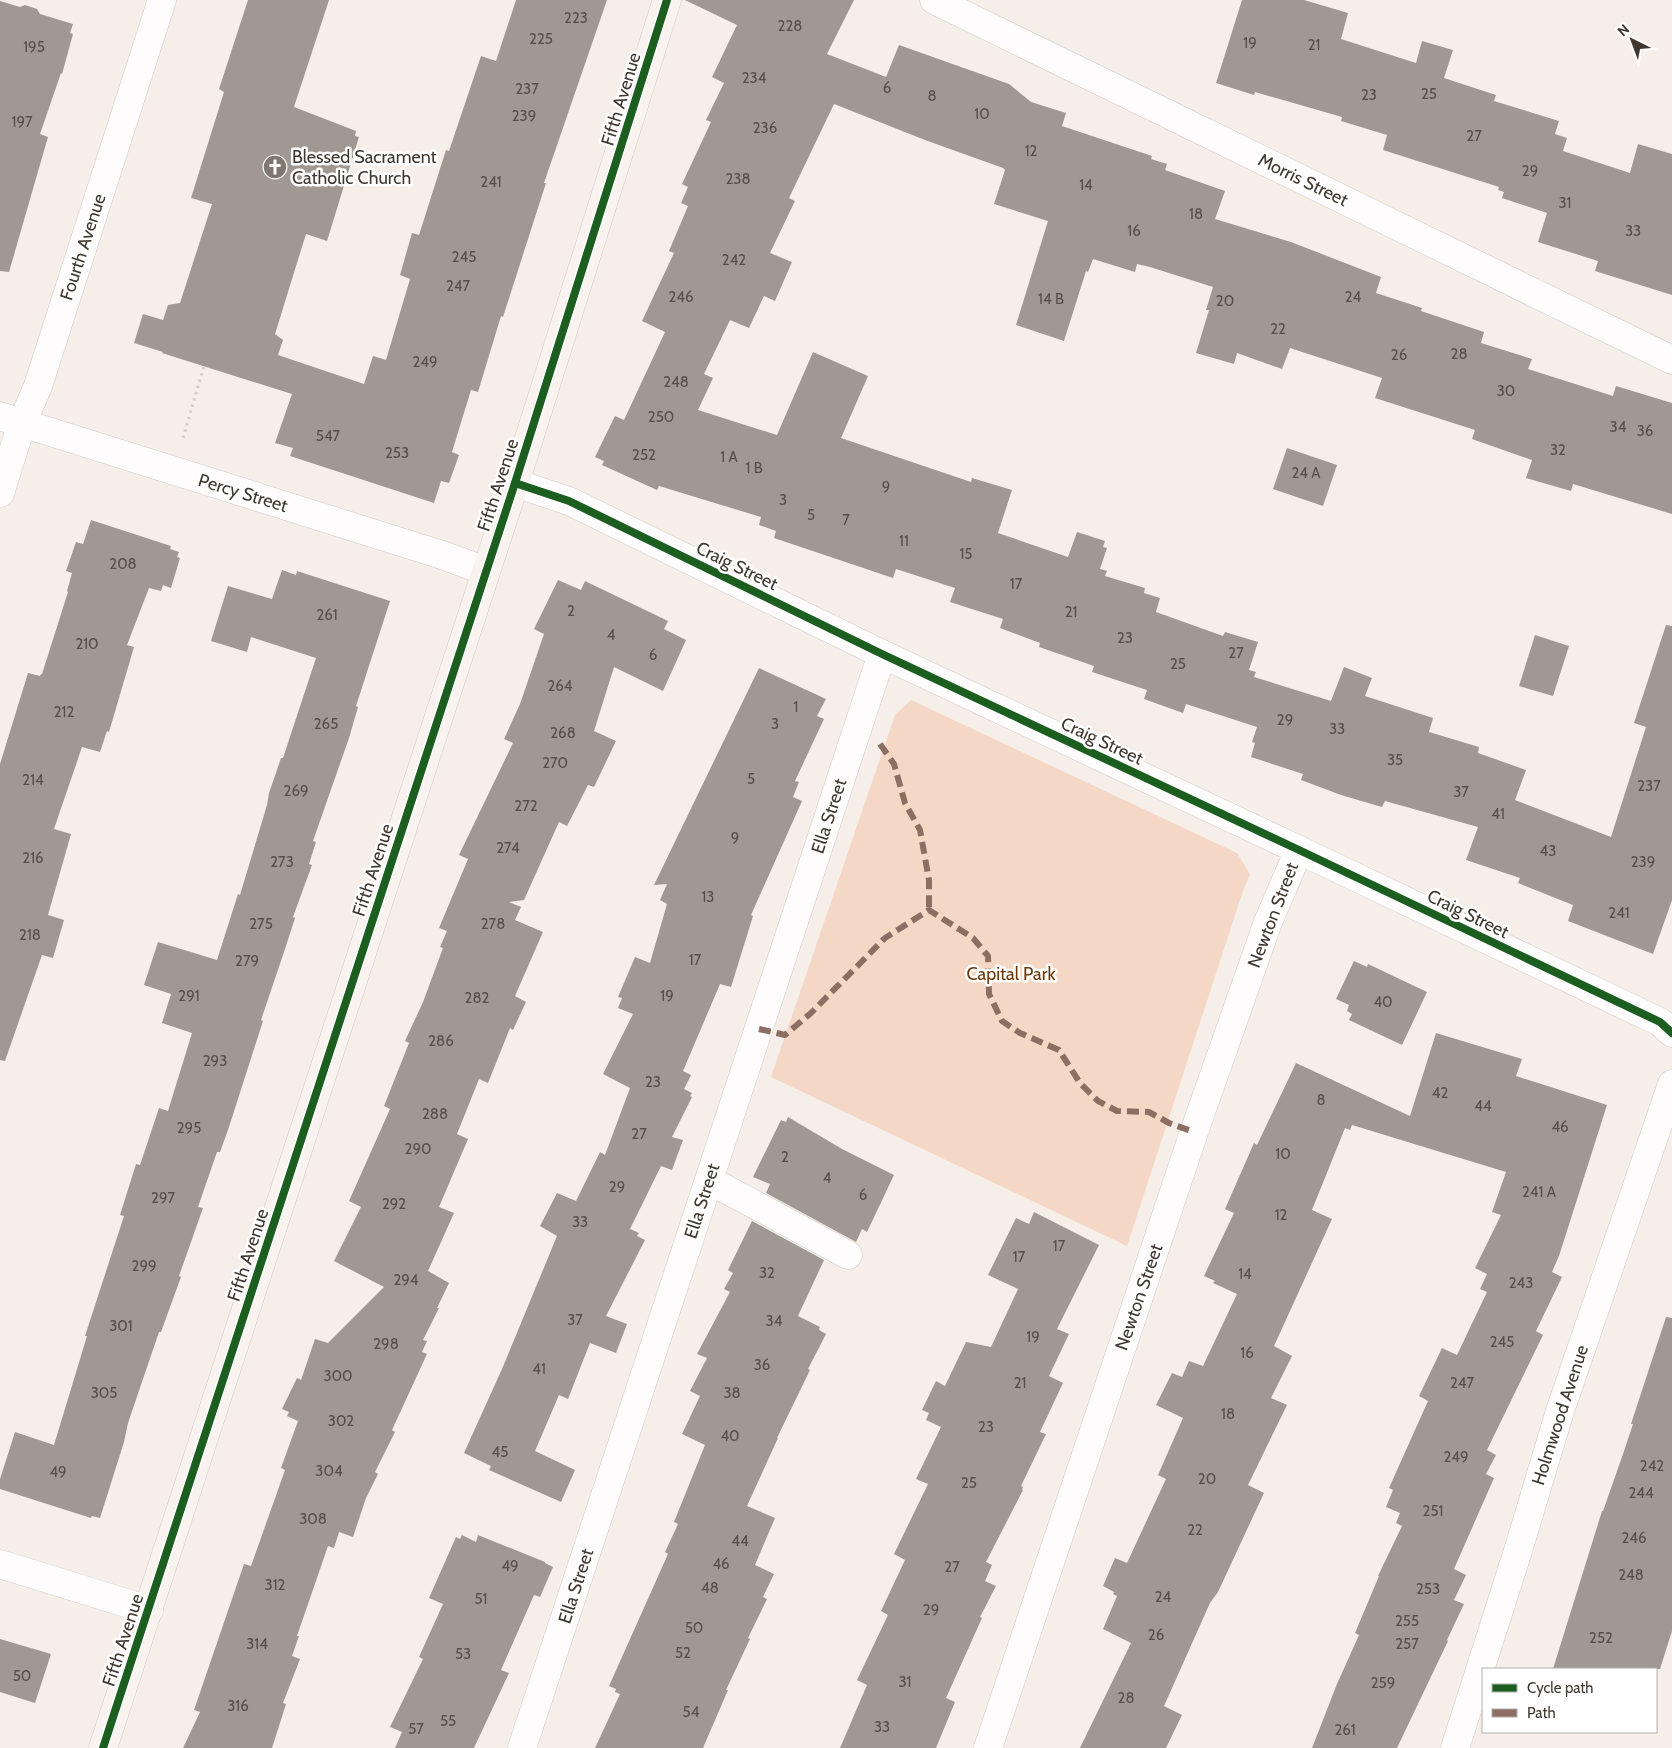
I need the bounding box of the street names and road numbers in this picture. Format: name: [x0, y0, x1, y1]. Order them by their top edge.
street label: Fifth Avenue: [596, 50, 646, 148]
street label: Morris Street: [1254, 149, 1352, 211]
street label: Fourth Avenue: [55, 191, 111, 303]
street label: Fifth Avenue: [473, 436, 523, 534]
street label: Percy Street: [196, 469, 290, 517]
street label: Craig Street: [693, 537, 781, 595]
street label: Craig Street: [1057, 712, 1147, 770]
street label: Ella Street: [807, 776, 851, 856]
street label: Fifth Avenue: [348, 821, 398, 919]
street label: Newton Street: [1243, 859, 1303, 971]
street label: Craig Street: [1424, 885, 1512, 943]
street label: Ella Street: [680, 1161, 724, 1241]
street label: Fifth Avenue: [223, 1206, 273, 1304]
street label: Newton Street: [1111, 1241, 1167, 1353]
street label: Holmwood Avenue: [1527, 1342, 1593, 1488]
street label: Ella Street: [554, 1546, 598, 1626]
street label: Fifth Avenue: [98, 1591, 148, 1689]

